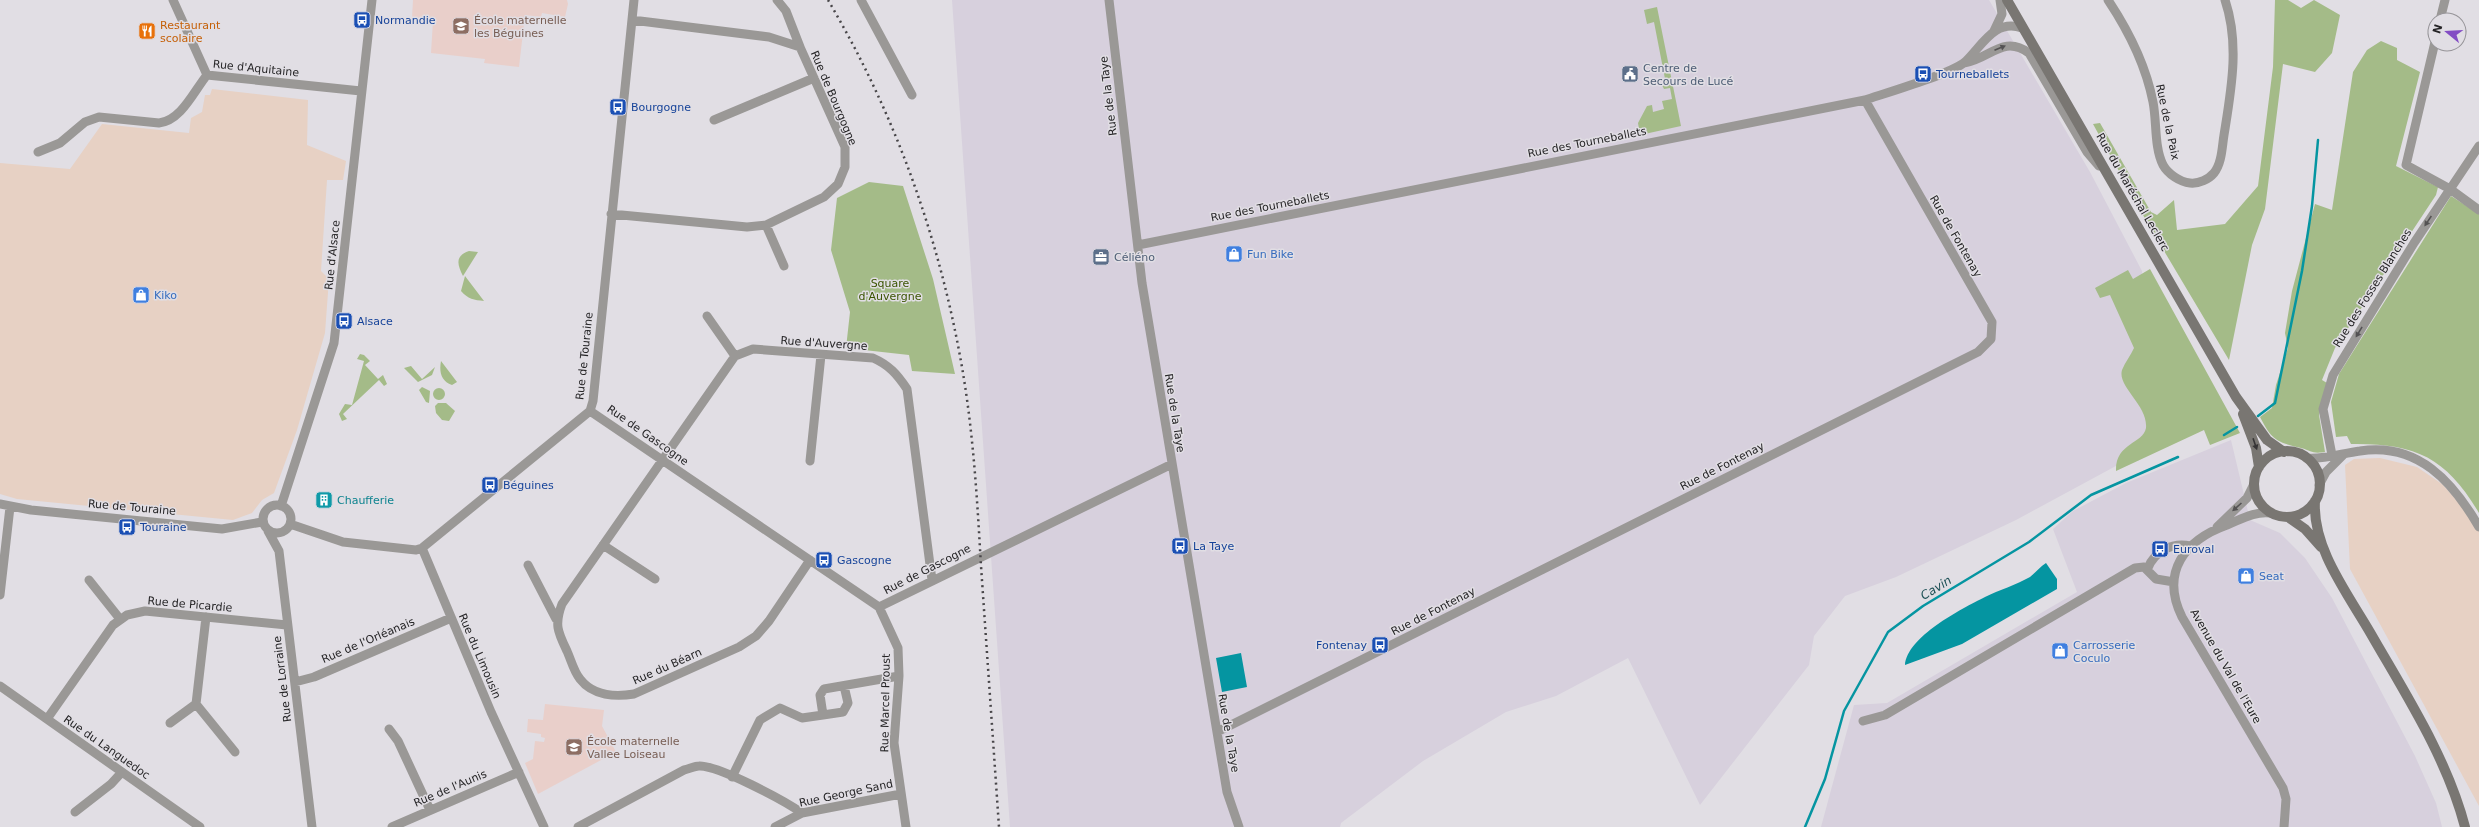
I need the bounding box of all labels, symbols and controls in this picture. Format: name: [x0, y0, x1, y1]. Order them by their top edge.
bus stop icon: Normandie: [352, 10, 372, 30]
north arrow: [2427, 12, 2467, 52]
place label: Normandie: [375, 14, 436, 27]
place label: École maternelle les Béguines: [474, 14, 567, 40]
school or university icon: École maternelle les Béguines: [451, 16, 471, 36]
place label: Restaurant scolaire: [160, 19, 221, 45]
restaurant icon: Restaurant scolaire: [137, 21, 157, 41]
text: N: [2430, 23, 2446, 35]
one-way arrow: [1994, 45, 2006, 51]
street label: Rue de Bourgogne: [808, 49, 859, 148]
street label: Rue de la Taye: [1097, 55, 1120, 136]
street label: Rue d'Aquitaine: [212, 58, 300, 80]
place label: Centre de Secours de Lucé: [1643, 62, 1733, 88]
public building icon: Centre de Secours de Lucé: [1620, 64, 1640, 84]
bus stop icon: Tourneballets: [1913, 64, 1933, 84]
place label: Tourneballets: [1935, 68, 2010, 81]
street label: Rue de la Paix: [2153, 83, 2182, 162]
bus stop icon: Bourgogne: [608, 97, 628, 117]
place label: Bourgogne: [631, 101, 691, 114]
street label: Rue des Tourneballets: [1527, 125, 1648, 160]
street label: Rue du Maréchal Leclerc: [2093, 131, 2172, 254]
street label: Rue des Tourneballets: [1210, 189, 1331, 224]
street label: Rue de Fontenay: [1927, 193, 1985, 280]
one-way arrow: [2424, 216, 2432, 227]
street label: Rue d'Alsace: [322, 219, 343, 291]
street label: Rue des Fosses Blanches: [2331, 226, 2414, 350]
shop icon: Fun Bike: [1224, 244, 1244, 264]
office icon: Céliéno: [1091, 247, 1111, 267]
place label: Fun Bike: [1247, 248, 1294, 261]
place label: Céliéno: [1114, 251, 1155, 264]
park label: Square d'Auvergne: [859, 277, 922, 303]
shop icon: Kiko: [131, 285, 151, 305]
place label: Kiko: [154, 289, 177, 302]
bus stop icon: Alsace: [334, 311, 354, 331]
street label: Rue de Touraine: [573, 311, 596, 401]
place label: Alsace: [357, 315, 393, 328]
one-way arrow: [2356, 326, 2363, 338]
street label: Rue d'Auvergne: [780, 334, 868, 353]
street label: Rue de la Taye: [1162, 373, 1187, 454]
street label: Rue de Gascogne: [605, 403, 691, 468]
street label: Rue de Fontenay: [1678, 439, 1767, 493]
one-way arrow: [2252, 439, 2258, 451]
bus stop icon: Béguines: [480, 475, 500, 495]
place label: Béguines: [503, 479, 554, 492]
building icon: Chaufferie: [314, 490, 334, 510]
place label: Chaufferie: [337, 494, 394, 507]
street label: Rue de Touraine: [87, 497, 177, 518]
one-way arrow: [2232, 502, 2242, 512]
bus stop icon: Touraine: [117, 517, 137, 537]
place label: Touraine: [139, 521, 187, 534]
bus stop icon: La Taye: [1170, 536, 1190, 556]
bus stop icon: Euroval: [2150, 539, 2170, 559]
place label: La Taye: [1193, 540, 1235, 553]
street label: Rue de Gascogne: [881, 542, 973, 597]
place label: Euroval: [2173, 543, 2214, 556]
bus stop icon: Gascogne: [814, 550, 834, 570]
place label: Gascogne: [837, 554, 892, 567]
shop icon: Seat: [2236, 566, 2256, 586]
place label: Seat: [2259, 570, 2284, 583]
water label: Cavin: [1918, 573, 1954, 603]
street label: Rue de Fontenay: [1389, 584, 1478, 638]
street label: Rue de Picardie: [147, 594, 233, 615]
street label: Avenue du Val de l'Eure: [2187, 607, 2264, 726]
street label: Rue du Limousin: [456, 612, 503, 701]
street label: Rue de l'Orléanais: [320, 615, 417, 666]
street label: Rue de Lorraine: [271, 635, 294, 723]
bus stop icon: Fontenay: [1370, 635, 1390, 655]
place label: Fontenay: [1316, 639, 1367, 652]
place label: Carrosserie Coculo: [2073, 639, 2136, 665]
shop icon: Carrosserie Coculo: [2050, 641, 2070, 661]
street label: Rue du Béarn: [631, 645, 704, 687]
street label: Rue Marcel Proust: [878, 653, 893, 752]
street label: Rue de la Taye: [1215, 693, 1242, 774]
street label: Rue du Languedoc: [61, 713, 152, 782]
place label: École maternelle Vallee Loiseau: [587, 735, 680, 761]
school or university icon: École maternelle Vallee Loiseau: [564, 737, 584, 757]
street label: Rue de l'Aunis: [412, 767, 489, 810]
street label: Rue George Sand: [798, 777, 894, 810]

